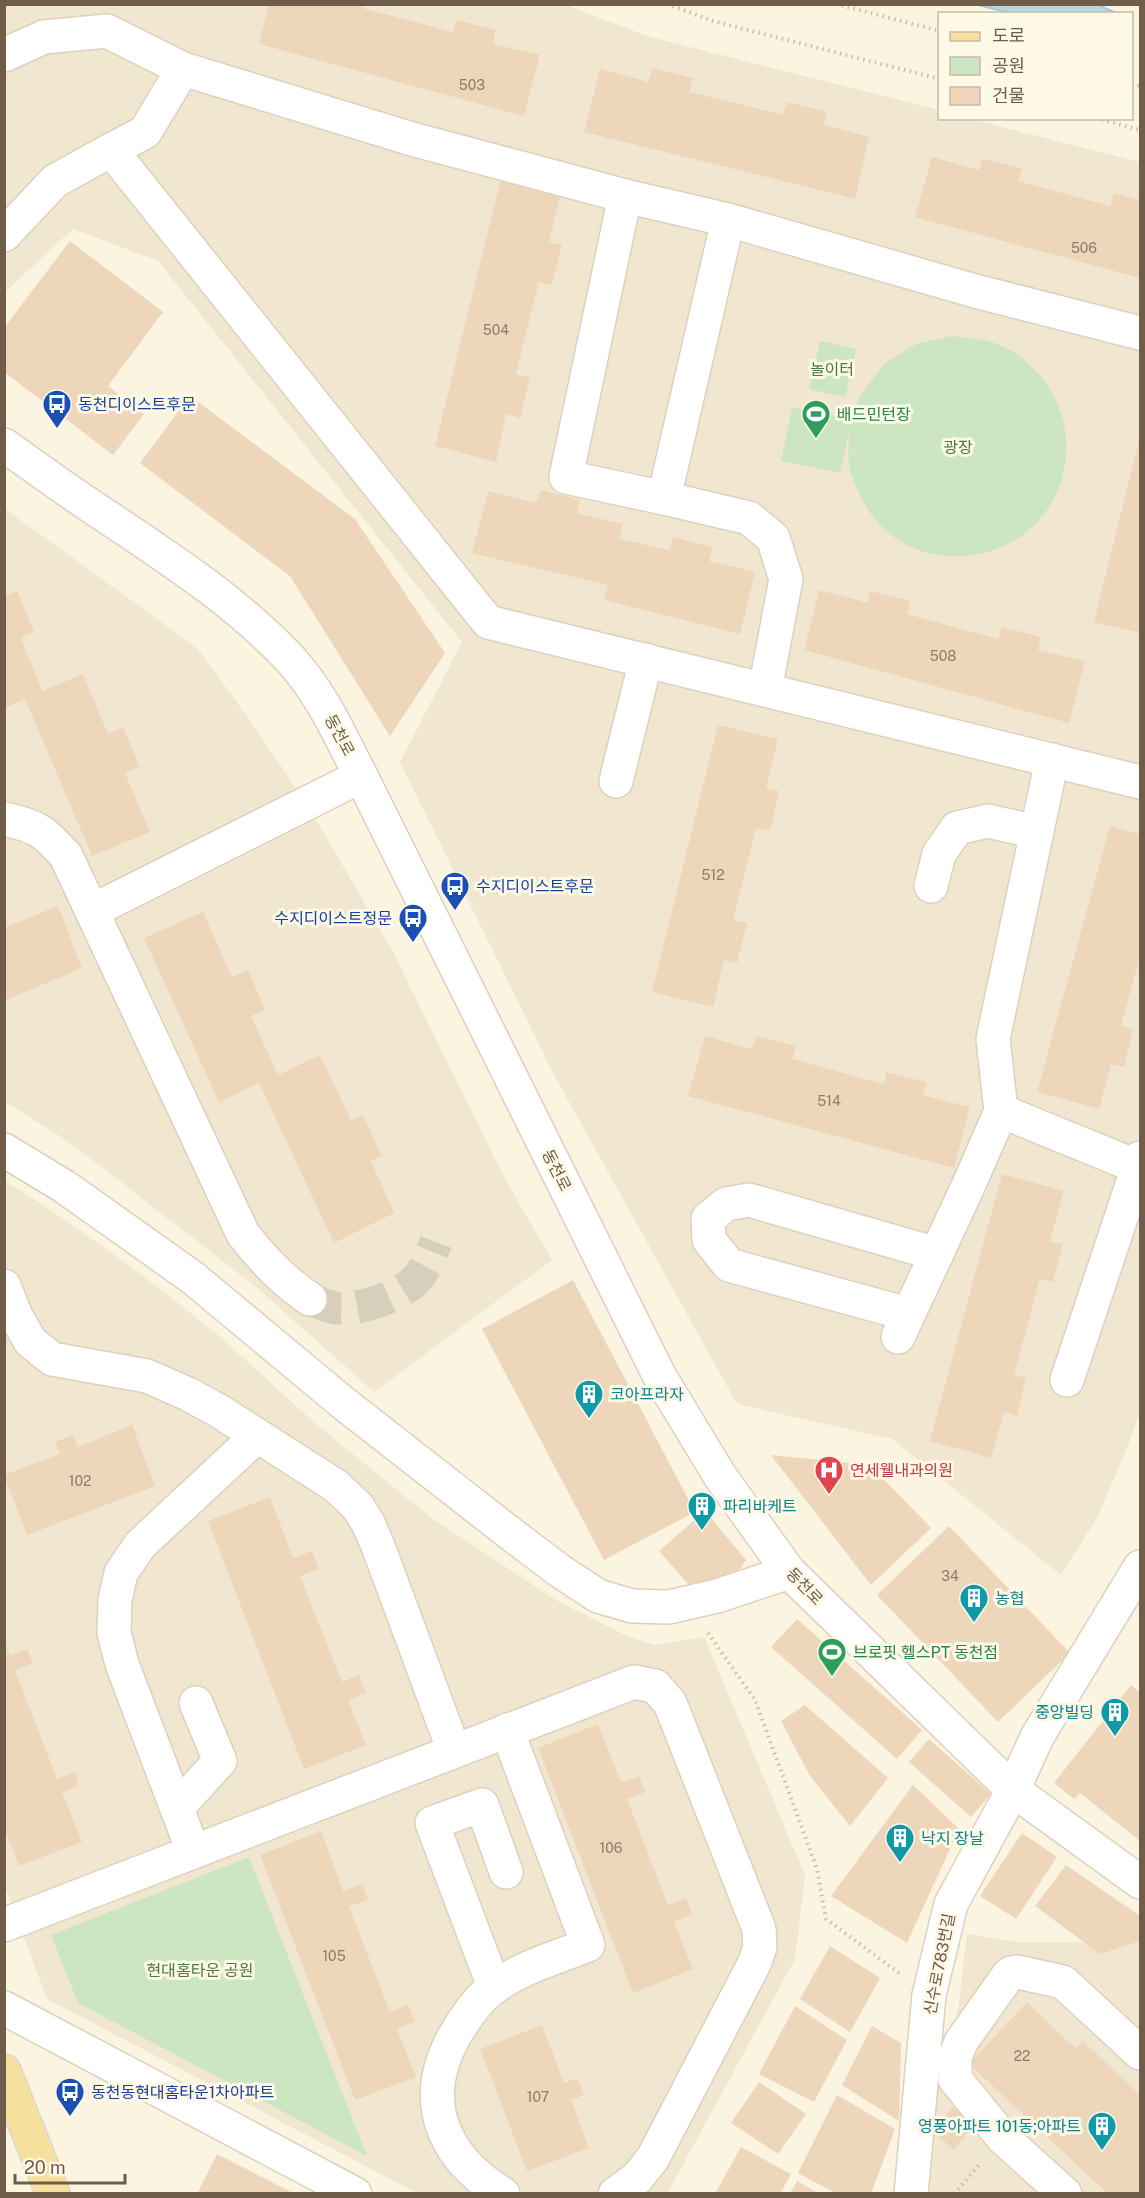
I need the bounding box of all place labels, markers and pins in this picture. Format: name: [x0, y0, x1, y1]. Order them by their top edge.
bus stop icon: 동천디이스트후문: [41, 388, 73, 430]
place label: 동천디이스트후문: [78, 395, 196, 414]
sports icon: 배드민턴장: [800, 398, 832, 440]
place label: 배드민턴장: [837, 405, 911, 424]
bus stop icon: 수지디이스트후문: [439, 870, 471, 912]
place label: 수지디이스트후문: [476, 877, 594, 896]
bus stop icon: 수지디이스트정문: [397, 902, 429, 944]
place label: 수지디이스트정문: [274, 909, 392, 928]
building icon: 코아프라자: [573, 1378, 605, 1420]
place label: 코아프라자: [610, 1385, 684, 1404]
hospital icon: 연세웰내과의원: [813, 1454, 845, 1496]
place label: 연세웰내과의원: [850, 1461, 953, 1480]
building icon: 파리바케트: [686, 1490, 718, 1532]
place label: 파리바케트: [723, 1497, 797, 1516]
building icon: 농협: [958, 1582, 990, 1624]
place label: 농협: [995, 1589, 1024, 1608]
sports icon: 브로핏 헬스PT 동천점: [816, 1636, 848, 1678]
place label: 브로핏 헬스PT 동천점: [853, 1643, 998, 1662]
building icon: 중앙빌딩: [1099, 1696, 1131, 1738]
place label: 중앙빌딩: [1035, 1703, 1094, 1722]
building icon: 낙지 장날: [884, 1822, 916, 1864]
place label: 낙지 장날: [921, 1829, 984, 1848]
bus stop icon: 동천동현대홈타운1차아파트: [54, 2076, 86, 2118]
place label: 동천동현대홈타운1차아파트: [91, 2083, 274, 2102]
building icon: 영풍아파트 101동;아파트: [1086, 2110, 1118, 2152]
place label: 영풍아파트 101동;아파트: [918, 2117, 1081, 2136]

